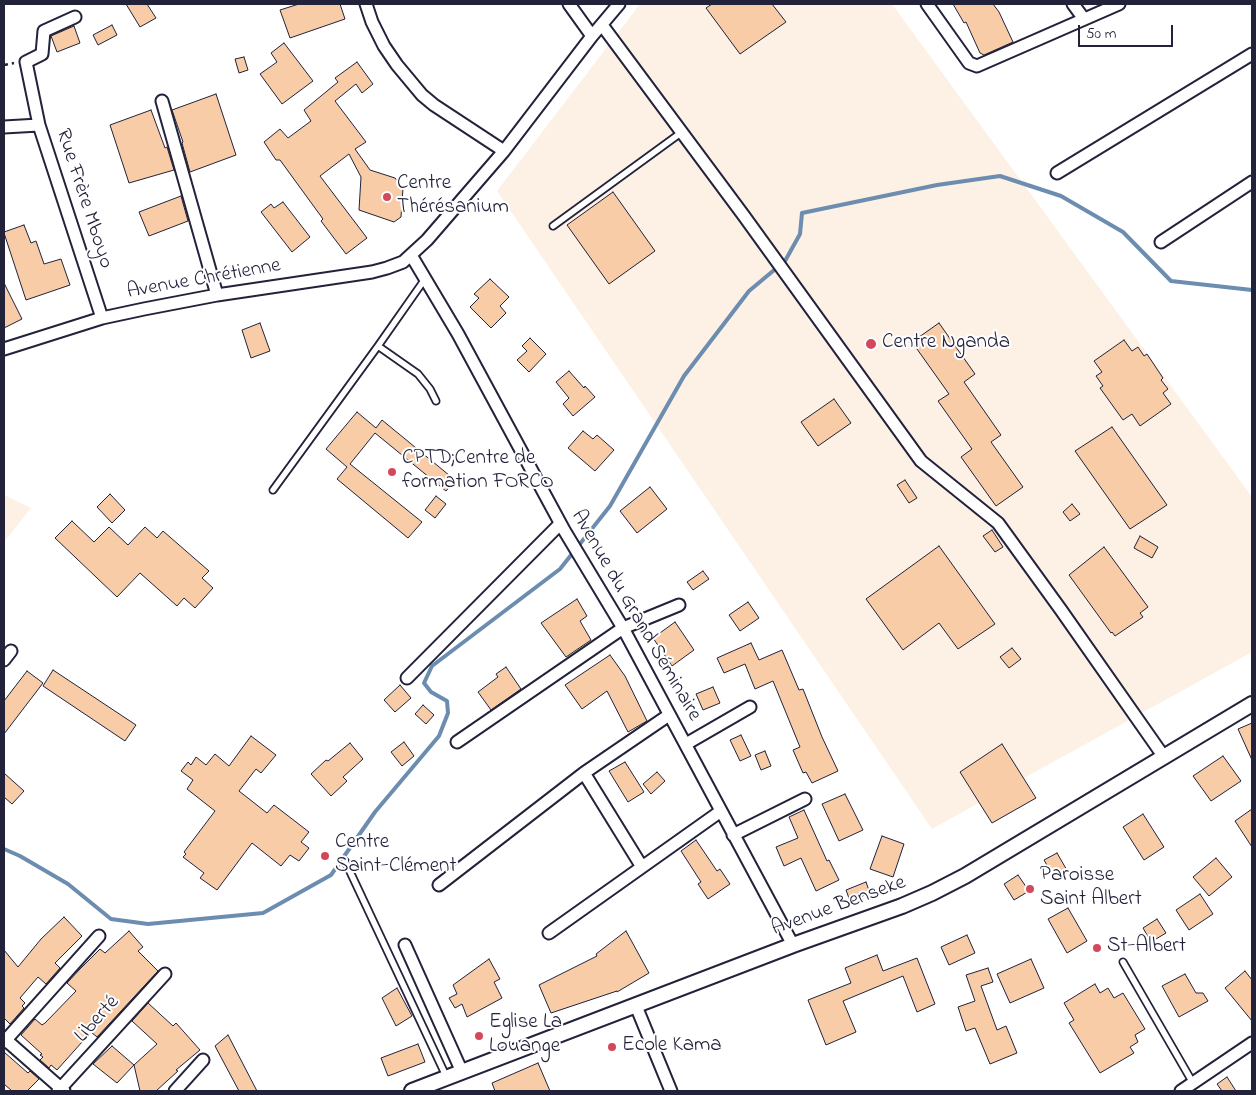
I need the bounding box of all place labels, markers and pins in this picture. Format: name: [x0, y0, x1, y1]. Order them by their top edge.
place label: Centre Thérésanium: [397, 172, 509, 222]
marker: Centre Thérésanium: [381, 191, 393, 203]
place label: Centre Nganda: [882, 331, 1010, 357]
marker: Centre Nganda: [864, 337, 878, 351]
place label: CPTD;Centre de formation FORCO: [402, 447, 554, 497]
marker: CPTD;Centre de formation FORCO: [386, 466, 398, 478]
place label: Centre Saint-Clément: [335, 831, 456, 881]
marker: Centre Saint-Clément: [319, 850, 331, 862]
place label: Paroisse Saint Albert: [1040, 864, 1142, 914]
marker: Paroisse Saint Albert: [1024, 883, 1036, 895]
place label: St-Albert: [1107, 935, 1186, 961]
marker: St-Albert: [1091, 942, 1103, 954]
place label: Eglise La Louange: [489, 1011, 562, 1061]
marker: Eglise La Louange: [473, 1030, 485, 1042]
place label: Ecole Kama: [622, 1034, 722, 1060]
marker: Ecole Kama: [606, 1041, 618, 1053]

